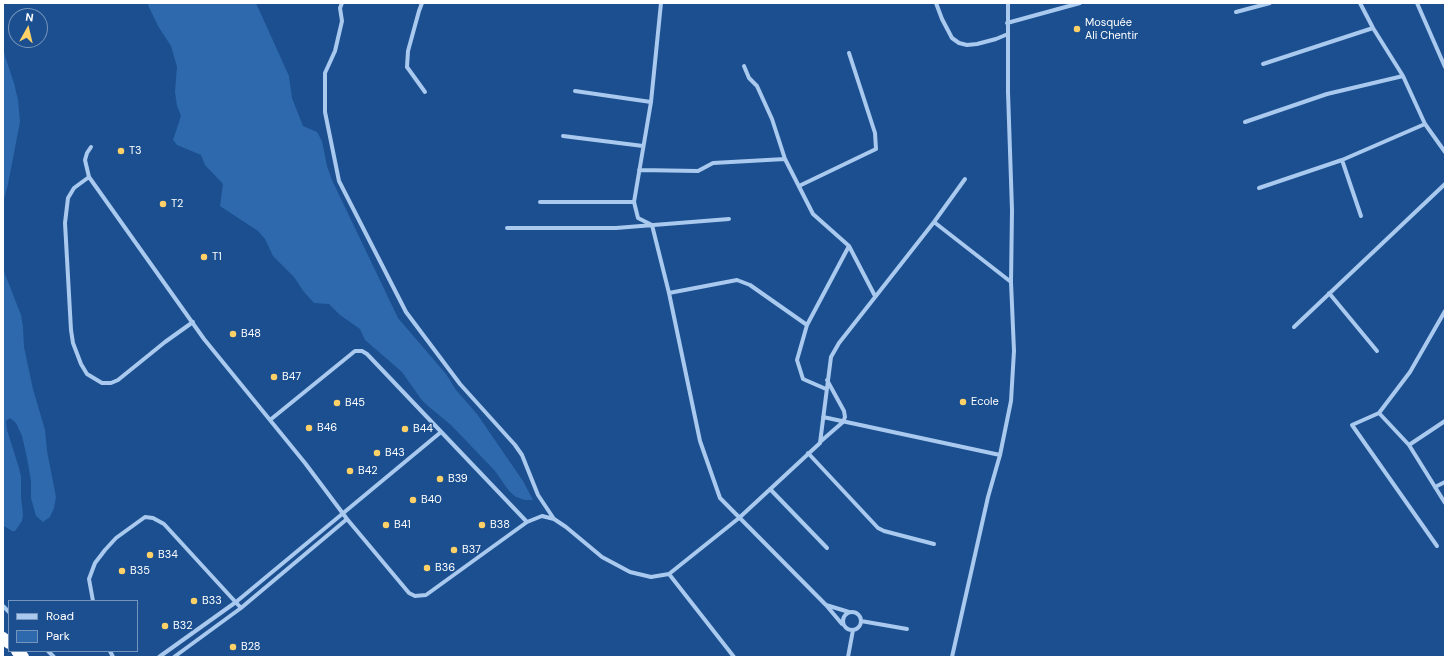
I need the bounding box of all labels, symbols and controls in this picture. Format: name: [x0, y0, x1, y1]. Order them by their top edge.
north arrow: [8, 8, 48, 48]
text: N: [25, 10, 34, 25]
place label: Mosquée Ali Chentir: [1085, 16, 1138, 42]
marker: Mosquée Ali Chentir: [1072, 24, 1082, 34]
place label: T3: [129, 144, 141, 158]
marker: T3: [116, 146, 126, 156]
place label: T2: [171, 197, 183, 211]
marker: T2: [158, 199, 168, 209]
place label: T1: [212, 250, 222, 264]
marker: T1: [199, 252, 209, 262]
place label: B48: [241, 327, 261, 341]
marker: B48: [228, 329, 238, 339]
place label: B47: [282, 370, 301, 384]
marker: B47: [269, 372, 279, 382]
place label: Ecole: [971, 395, 999, 409]
place label: B45: [345, 396, 365, 410]
marker: Ecole: [958, 397, 968, 407]
marker: B45: [332, 398, 342, 408]
place label: B46: [317, 421, 337, 435]
place label: B44: [413, 422, 433, 436]
marker: B46: [304, 423, 314, 433]
marker: B44: [400, 424, 410, 434]
place label: B43: [385, 446, 405, 460]
marker: B43: [372, 448, 382, 458]
place label: B42: [358, 464, 378, 478]
marker: B42: [345, 466, 355, 476]
place label: B39: [448, 472, 468, 486]
marker: B39: [435, 474, 445, 484]
place label: B40: [421, 493, 442, 507]
marker: B40: [408, 495, 418, 505]
place label: B41: [394, 518, 411, 532]
place label: B38: [490, 518, 510, 532]
marker: B41: [381, 520, 391, 530]
marker: B38: [477, 520, 487, 530]
place label: B37: [462, 543, 481, 557]
marker: B37: [449, 545, 459, 555]
place label: B34: [158, 548, 178, 562]
marker: B34: [145, 550, 155, 560]
place label: B36: [435, 561, 455, 575]
marker: B36: [422, 563, 432, 573]
place label: B35: [130, 564, 150, 578]
marker: B35: [117, 566, 127, 576]
place label: B33: [202, 594, 222, 608]
marker: B33: [189, 596, 199, 606]
legend: [8, 600, 138, 652]
text: Road: [46, 608, 74, 624]
place label: B32: [173, 619, 192, 633]
marker: B32: [160, 621, 170, 631]
text: Park: [46, 628, 70, 644]
place label: B28: [241, 640, 260, 654]
marker: B28: [228, 642, 238, 652]

